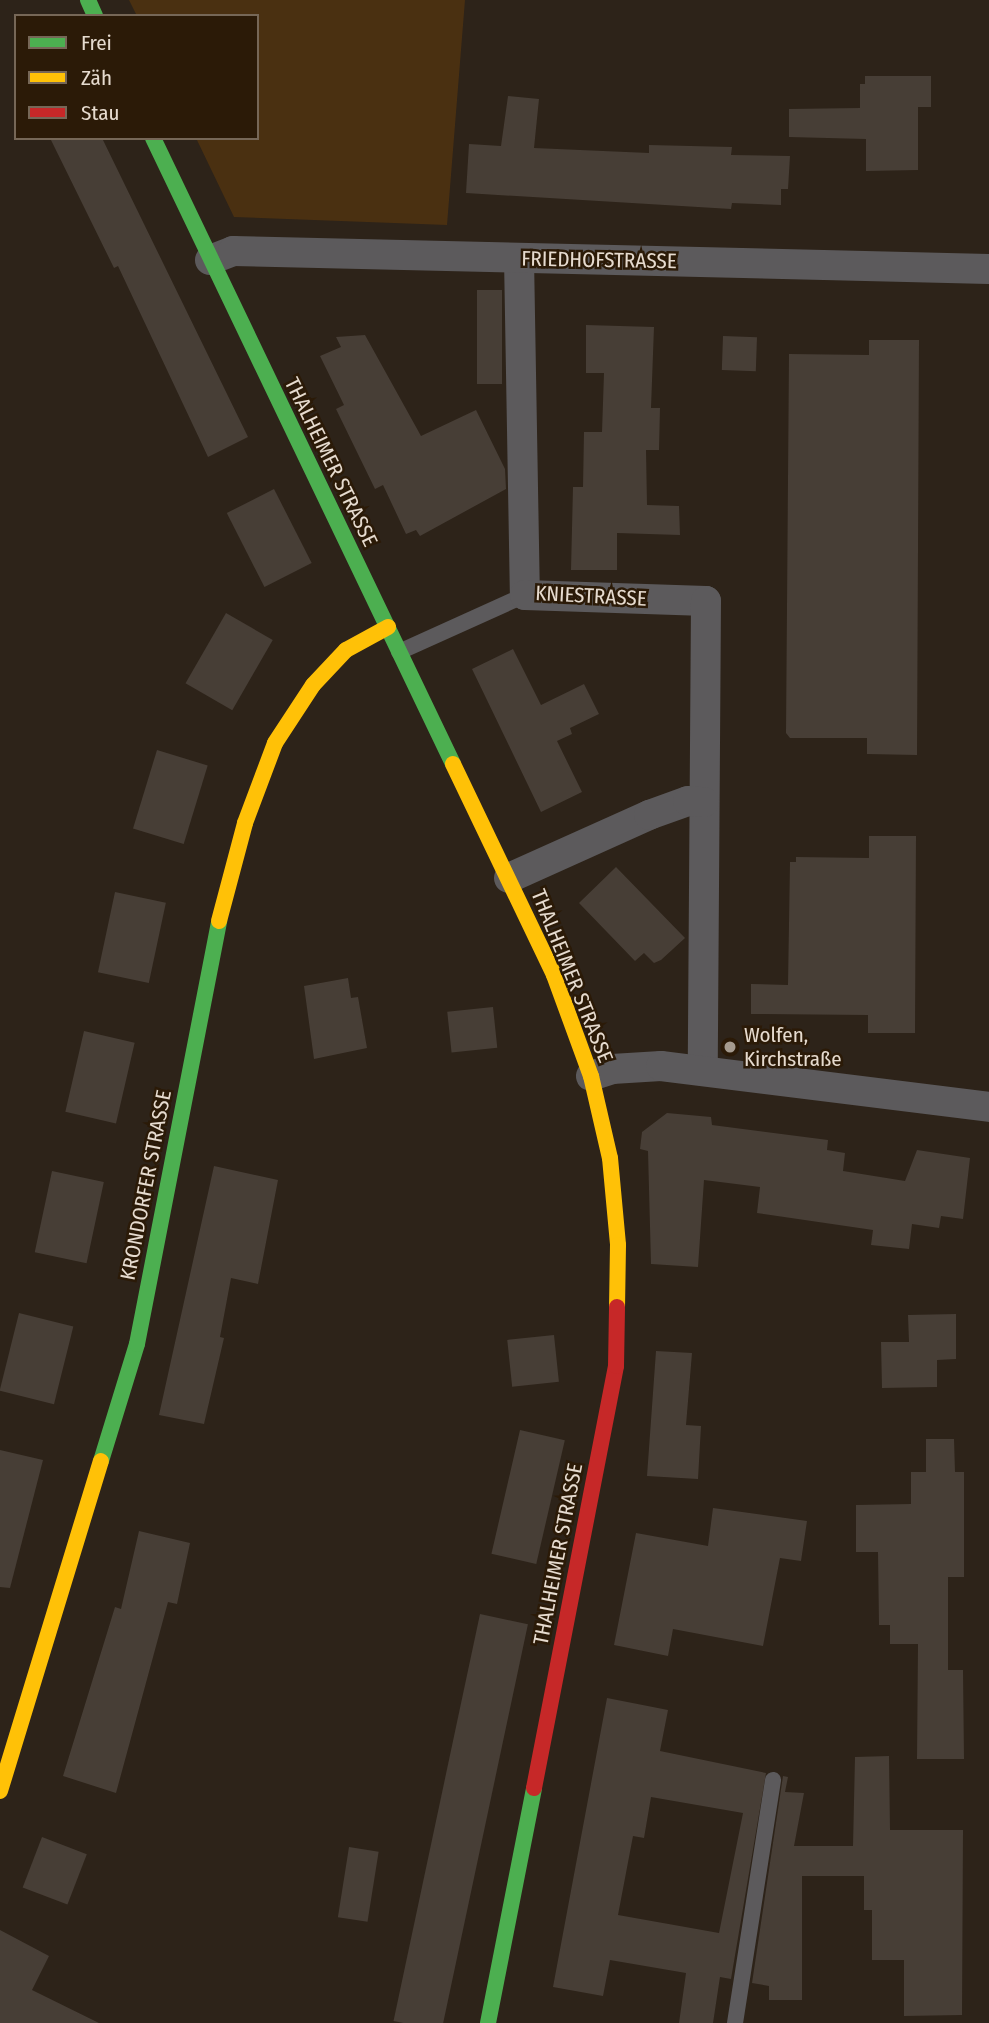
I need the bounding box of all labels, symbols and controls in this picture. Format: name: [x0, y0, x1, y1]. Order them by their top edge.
legend: [14, 14, 259, 140]
text: Frei: [81, 30, 112, 56]
text: Zäh: [81, 65, 112, 91]
text: Stau: [81, 100, 119, 126]
street label: FRIEDHOFSTRASSE: [521, 246, 677, 274]
street label: THALHEIMER STRASSE: [279, 374, 383, 550]
street label: KNIESTRASSE: [535, 580, 647, 612]
street label: THALHEIMER STRASSE: [526, 886, 618, 1066]
place label: Wolfen, Kirchstraße: [744, 1022, 842, 1072]
marker: Wolfen, Kirchstraße: [722, 1039, 738, 1055]
street label: KRONDORFER STRASSE: [115, 1088, 177, 1282]
street label: THALHEIMER STRASSE: [528, 1461, 588, 1647]

